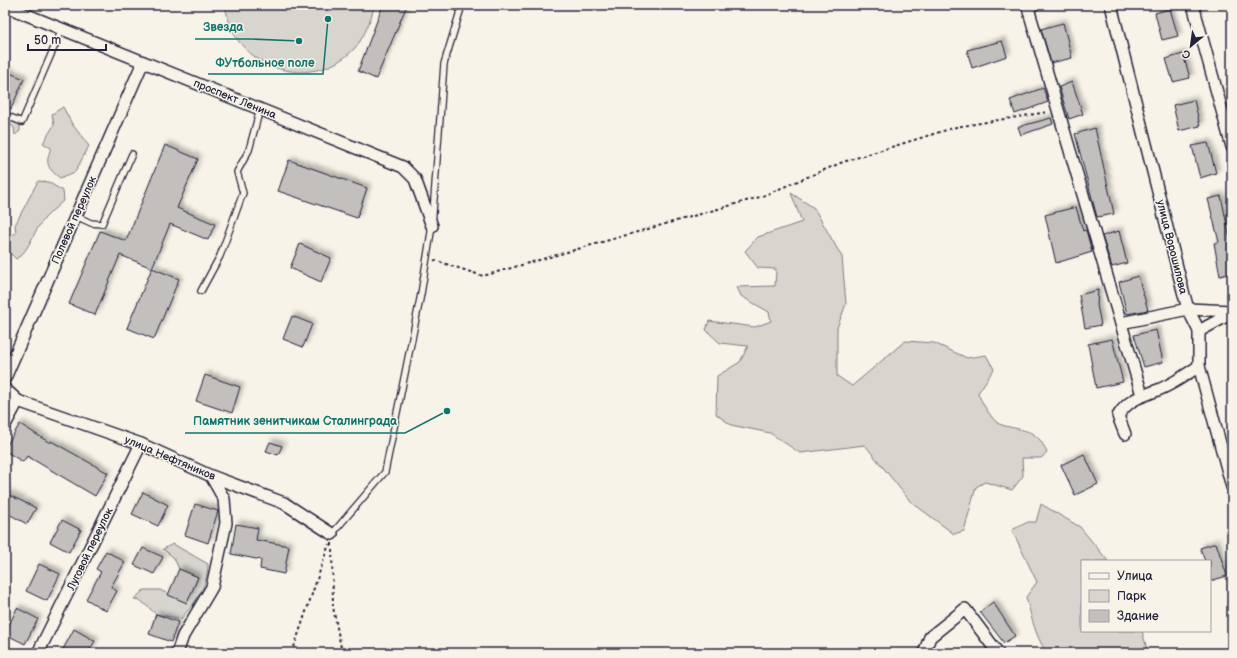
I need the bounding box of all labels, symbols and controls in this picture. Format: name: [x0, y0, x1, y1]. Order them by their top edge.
callout: Звезда: [195, 15, 251, 39]
text: Звезда: [203, 20, 244, 35]
scale bar: [28, 26, 106, 52]
north arrow: [1171, 26, 1211, 66]
text: 50 m: [34, 33, 61, 48]
text: С: [1180, 47, 1193, 62]
callout: ФУтбольное поле: [208, 50, 323, 74]
text: ФУтбольное поле: [215, 56, 315, 71]
street label: проспект Ленина: [192, 76, 279, 122]
street label: Полевой переулок: [49, 174, 99, 266]
street label: улица Ворошилова: [1154, 198, 1190, 296]
callout: Памятник зенитчикам Сталинграда: [185, 409, 405, 433]
text: Памятник зенитчикам Сталинграда: [193, 414, 398, 429]
street label: улица Нефтяников: [123, 433, 218, 483]
street label: Луговой переулок: [64, 505, 116, 593]
legend: [1081, 560, 1211, 632]
text: Улица: [1117, 569, 1153, 584]
text: Парк: [1117, 589, 1147, 604]
text: Здание: [1117, 609, 1159, 624]

